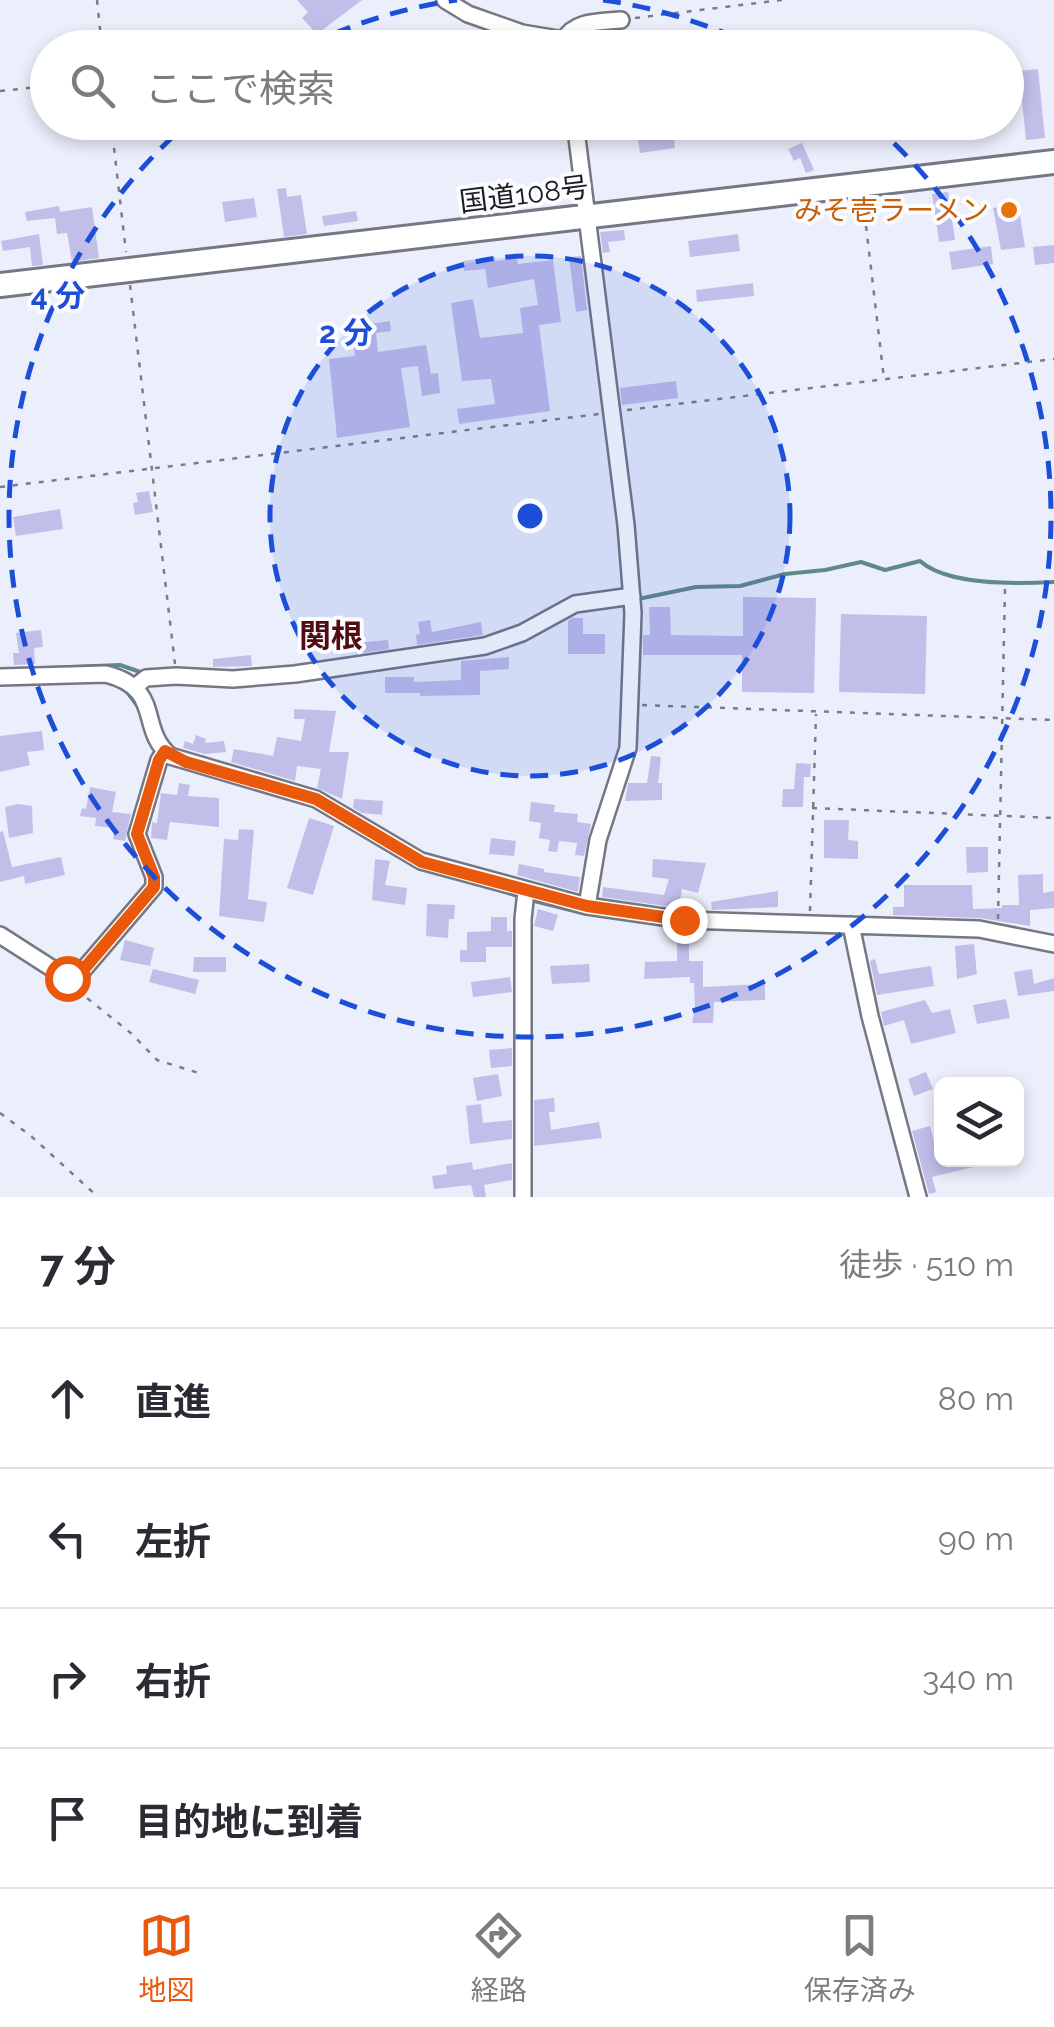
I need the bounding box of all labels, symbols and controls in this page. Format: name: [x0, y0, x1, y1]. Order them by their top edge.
search box: [30, 30, 1024, 140]
icon: search: [65, 58, 120, 113]
text: ここで検索: [145, 66, 335, 111]
street label: 国道108号: [458, 170, 590, 219]
place label: みそ壱ラーメン: [794, 194, 989, 227]
marker: みそ壱ラーメン: [998, 199, 1020, 221]
text: 4 分: [31, 278, 85, 313]
text: 2 分: [319, 315, 373, 350]
centre of rings: [512, 498, 548, 534]
district label: 関根: [299, 617, 363, 654]
route end: [662, 898, 708, 944]
route start: [45, 956, 91, 1002]
map controls: [934, 1077, 1024, 1167]
button: layers: [934, 1077, 1024, 1167]
text: 7 分: [40, 1242, 116, 1291]
text: 徒歩 · 510 m: [839, 1246, 1014, 1283]
icon: ahead: [40, 1371, 95, 1426]
text: 直進: [135, 1379, 211, 1424]
text: 80 m: [938, 1380, 1014, 1417]
icon: left: [40, 1511, 95, 1566]
text: 左折: [135, 1519, 211, 1564]
text: 90 m: [938, 1520, 1014, 1557]
icon: right: [40, 1651, 95, 1706]
text: 右折: [135, 1659, 211, 1704]
text: 340 m: [922, 1660, 1014, 1697]
icon: arrive: [40, 1791, 95, 1846]
text: 目的地に到着: [135, 1799, 363, 1844]
tab: 地図: [138, 1908, 194, 2008]
tab: 経路: [471, 1908, 527, 2008]
tab: 保存済み: [804, 1908, 916, 2008]

